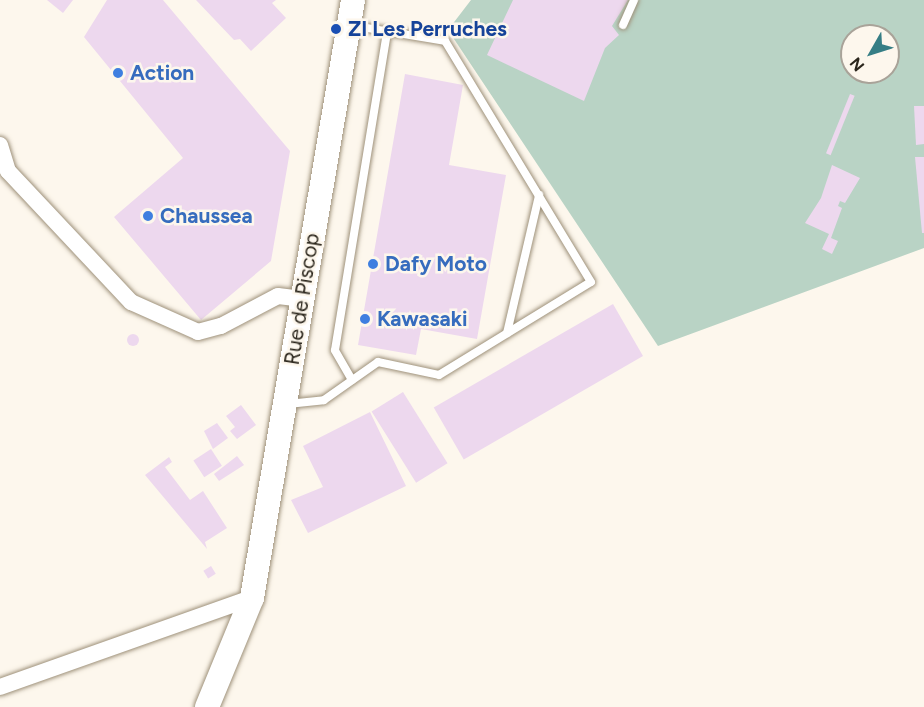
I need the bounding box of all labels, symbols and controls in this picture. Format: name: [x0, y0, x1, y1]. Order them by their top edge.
place label: ZI Les Perruches: [348, 16, 507, 42]
marker: ZI Les Perruches: [329, 22, 343, 36]
north arrow: [840, 24, 900, 84]
text: N: [846, 54, 868, 75]
place label: Action: [130, 60, 194, 86]
marker: Action: [111, 66, 125, 80]
place label: Chaussea: [160, 203, 253, 229]
marker: Chaussea: [141, 209, 155, 223]
street label: Rue de Piscop: [279, 231, 325, 367]
place label: Dafy Moto: [385, 251, 487, 277]
marker: Dafy Moto: [366, 257, 380, 271]
place label: Kawasaki: [377, 306, 467, 332]
marker: Kawasaki: [358, 312, 372, 326]

